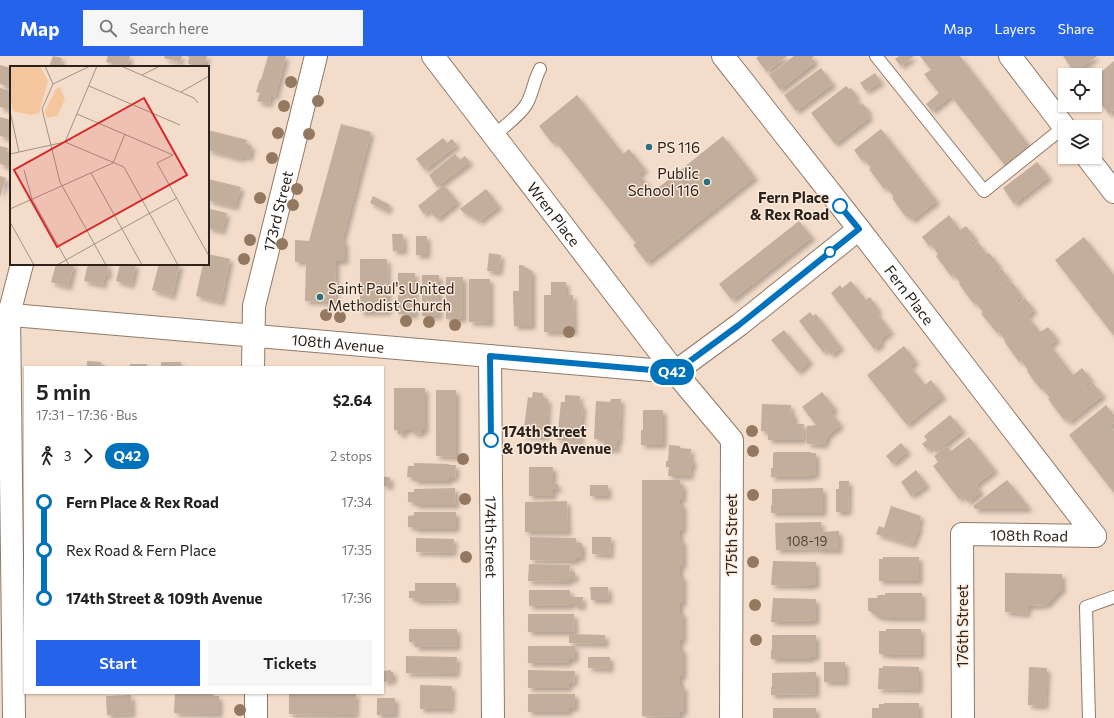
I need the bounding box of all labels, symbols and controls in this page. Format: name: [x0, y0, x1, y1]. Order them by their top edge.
search box: [83, 10, 363, 46]
text: Map: [20, 17, 59, 40]
icon: search: [97, 17, 119, 39]
text: Search here: [129, 19, 209, 37]
text: Map: [944, 20, 972, 37]
text: Layers: [994, 20, 1036, 37]
text: Share: [1058, 20, 1094, 37]
inset map: [10, 66, 209, 265]
map controls: [1058, 68, 1102, 164]
button: locate: [1058, 68, 1102, 112]
button: layers: [1058, 120, 1102, 164]
place label: PS 116: [657, 138, 700, 156]
marker: PS 116: [644, 142, 654, 152]
place label: Public School 116: [628, 164, 699, 199]
street label: 173rd Street: [259, 169, 296, 253]
marker: Public School 116: [702, 177, 712, 187]
street label: Wren Place: [524, 178, 584, 250]
place label: Fern Place & Rex Road: [750, 188, 829, 223]
marker: Fern Place & Rex Road: [832, 198, 848, 214]
unlabelled marker: [824, 246, 836, 258]
street label: Fern Place: [881, 261, 938, 328]
place label: Saint Paul's United Methodist Church: [328, 279, 454, 314]
marker: Saint Paul's United Methodist Church: [315, 292, 325, 302]
street label: 108th Avenue: [291, 330, 385, 356]
line badge: Q42: [649, 359, 695, 385]
text: Q42: [658, 363, 686, 380]
text: 5 min: [36, 378, 91, 405]
text: $2.64: [333, 391, 372, 409]
text: 17:31 – 17:36 · Bus: [36, 407, 138, 423]
place label: 174th Street & 109th Avenue: [502, 422, 611, 457]
marker: 174th Street & 109th Avenue: [483, 432, 499, 448]
icon: walk: [36, 445, 58, 467]
icon: forward: [77, 445, 99, 467]
text: Q42: [113, 447, 141, 464]
text: 3: [64, 448, 71, 464]
text: 2 stops: [330, 448, 372, 464]
text: Fern Place & Rex Road: [66, 493, 219, 511]
text: 17:34: [341, 494, 372, 510]
street label: 175th Street: [722, 494, 740, 576]
street label: 174th Street: [482, 496, 501, 578]
street label: 108th Road: [990, 525, 1068, 545]
house number: 108-19: [787, 533, 828, 549]
text: Rex Road & Fern Place: [66, 541, 216, 559]
text: 17:35: [342, 542, 372, 558]
street label: 176th Street: [953, 584, 971, 668]
text: 174th Street & 109th Avenue: [66, 589, 262, 607]
text: 17:36: [341, 590, 372, 606]
button: Start: [36, 640, 200, 686]
button: Tickets: [208, 640, 372, 686]

